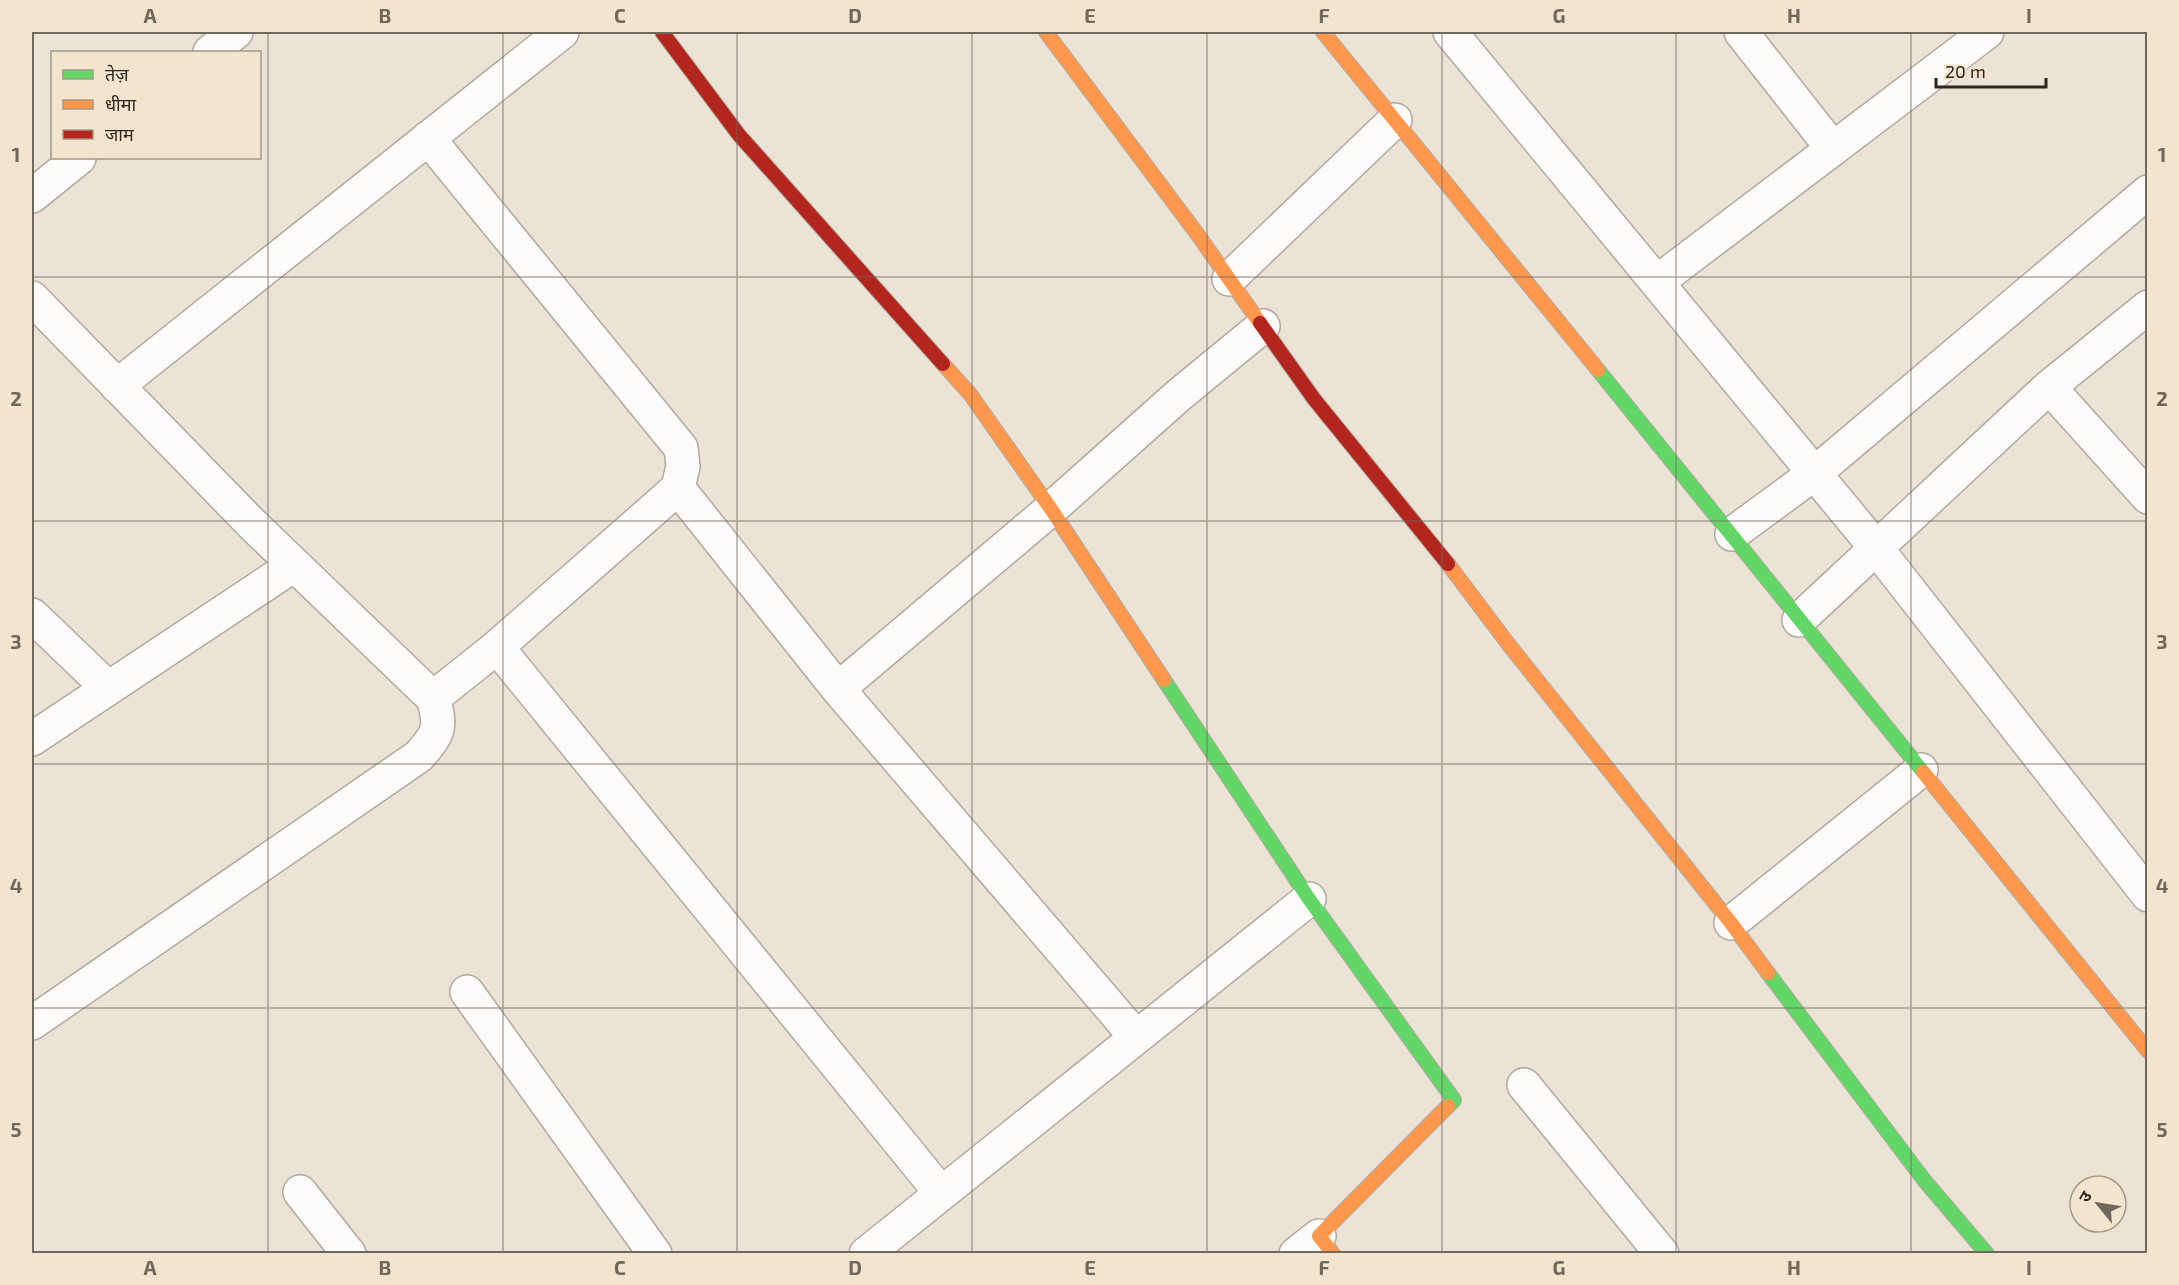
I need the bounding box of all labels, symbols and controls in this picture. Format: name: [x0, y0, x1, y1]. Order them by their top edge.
text: A: [143, 3, 157, 27]
text: B: [379, 3, 391, 27]
text: C: [614, 3, 626, 27]
text: D: [848, 3, 862, 27]
text: E: [1084, 3, 1096, 27]
text: F: [1318, 3, 1330, 27]
text: G: [1553, 3, 1565, 27]
text: H: [1787, 3, 1801, 27]
text: I: [2026, 3, 2032, 27]
legend: [51, 51, 261, 159]
scale bar: [1936, 51, 2046, 89]
text: 20 m: [1945, 60, 1986, 82]
text: तेज़: [105, 63, 129, 85]
text: धीमा: [105, 93, 136, 115]
text: जाम: [105, 123, 135, 145]
text: 1: [12, 142, 20, 166]
text: 1: [2158, 142, 2166, 166]
text: 2: [10, 386, 22, 410]
text: 2: [2156, 386, 2168, 410]
text: 3: [10, 629, 22, 653]
text: 3: [2156, 629, 2168, 653]
text: 4: [10, 873, 23, 897]
text: 4: [2156, 873, 2169, 897]
text: 5: [10, 1117, 22, 1141]
text: 5: [2156, 1117, 2168, 1141]
north arrow: [2068, 1174, 2128, 1234]
text: उ: [2074, 1187, 2095, 1205]
text: A: [143, 1255, 157, 1279]
text: B: [379, 1255, 391, 1279]
text: C: [614, 1255, 626, 1279]
text: D: [848, 1255, 862, 1279]
text: E: [1084, 1255, 1096, 1279]
text: F: [1318, 1255, 1330, 1279]
text: G: [1553, 1255, 1565, 1279]
text: H: [1787, 1255, 1801, 1279]
text: I: [2026, 1255, 2032, 1279]

